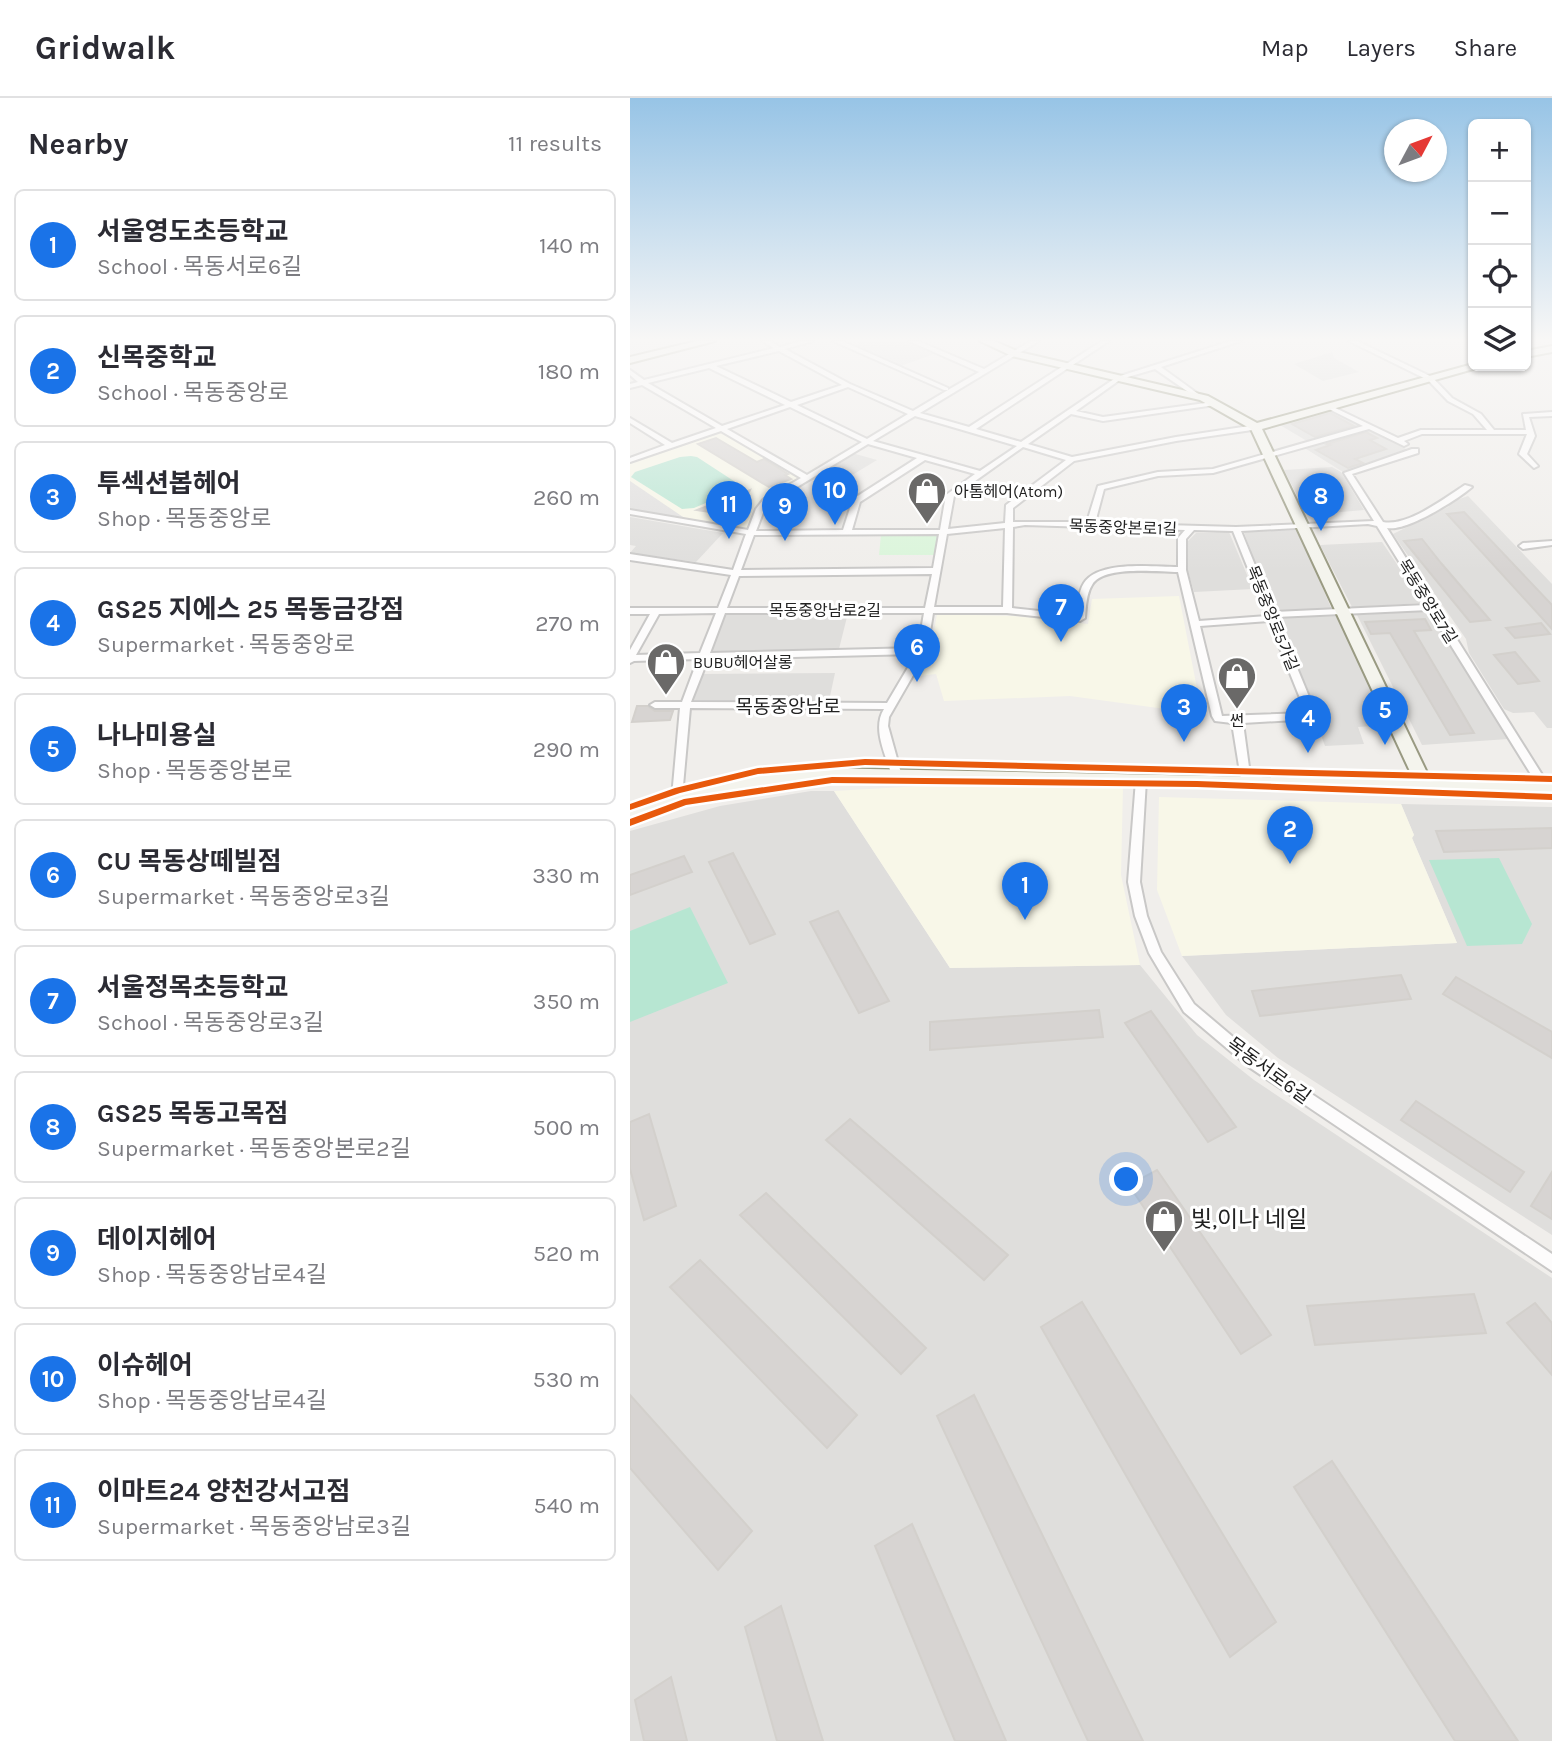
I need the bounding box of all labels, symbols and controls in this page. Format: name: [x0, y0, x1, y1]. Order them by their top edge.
text: Gridwalk: [35, 29, 175, 67]
text: Map: [1261, 34, 1309, 62]
text: Layers: [1347, 34, 1416, 62]
text: Share: [1454, 34, 1517, 62]
north arrow: [1384, 119, 1447, 182]
map controls: [1468, 119, 1531, 371]
button: +: [1468, 119, 1531, 182]
text: Nearby: [28, 126, 128, 162]
text: 11 results: [508, 130, 602, 157]
button: −: [1468, 182, 1531, 245]
text: 서울영도초등학교: [97, 216, 288, 247]
text: 1: [49, 232, 57, 259]
text: 140 m: [539, 232, 600, 259]
button: locate: [1468, 245, 1531, 308]
text: School · 목동서로6길: [97, 253, 302, 280]
button: layers: [1468, 308, 1531, 371]
text: 신목중학교: [97, 342, 217, 373]
text: 2: [46, 358, 60, 385]
text: 180 m: [538, 358, 600, 385]
text: School · 목동중앙로: [97, 379, 289, 406]
pin: 10: [812, 467, 858, 525]
text: 투섹션봅헤어: [97, 468, 241, 499]
shop icon: 아톰헤어(Atom): [906, 470, 948, 525]
pin: 8: [1298, 473, 1344, 531]
pin: 11: [706, 481, 752, 539]
place label: 아톰헤어(Atom): [954, 482, 1063, 501]
pin: 9: [762, 483, 808, 541]
text: 3: [46, 484, 60, 511]
text: 260 m: [533, 484, 600, 511]
text: Shop · 목동중앙로: [97, 505, 272, 532]
street label: 목동중앙본로1길: [1069, 516, 1177, 539]
street label: 목동중앙로7길: [1394, 556, 1461, 647]
street label: 목동중앙로5가길: [1243, 563, 1302, 674]
pin: 7: [1038, 584, 1084, 642]
text: GS25 지에스 25 목동금강점: [97, 594, 404, 625]
street label: 목동중앙남로2길: [769, 601, 881, 620]
text: 4: [46, 610, 60, 637]
text: 270 m: [535, 610, 600, 637]
pin: 6: [894, 624, 940, 682]
text: Supermarket · 목동중앙로: [97, 631, 355, 658]
shop icon: BUBU헤어살롱: [645, 641, 687, 696]
place label: BUBU헤어살롱: [693, 653, 793, 672]
shop icon: 썬: [1216, 655, 1258, 710]
pin: 3: [1161, 684, 1207, 742]
pin: 5: [1362, 687, 1408, 745]
pin: 4: [1285, 695, 1331, 753]
street label: 목동중앙남로: [736, 696, 840, 718]
place label: 썬: [1230, 711, 1244, 730]
text: 나나미용실: [97, 720, 217, 751]
text: 5: [46, 736, 60, 763]
text: 290 m: [533, 736, 600, 763]
text: Shop · 목동중앙본로: [97, 757, 293, 784]
pin: 2: [1267, 806, 1313, 864]
text: CU 목동상떼빌점: [97, 846, 282, 877]
text: 6: [46, 862, 60, 889]
text: 330 m: [532, 862, 600, 889]
pin: 1: [1002, 862, 1048, 920]
text: Supermarket · 목동중앙로3길: [97, 883, 390, 910]
text: 서울정목초등학교: [97, 972, 288, 1003]
text: 7: [47, 988, 59, 1015]
text: 350 m: [533, 988, 600, 1015]
text: School · 목동중앙로3길: [97, 1009, 324, 1036]
street label: 목동서로6길: [1222, 1033, 1315, 1109]
text: GS25 목동고목점: [97, 1098, 288, 1129]
text: 8: [46, 1114, 60, 1141]
text: 500 m: [533, 1114, 600, 1141]
text: Supermarket · 목동중앙본로2길: [97, 1135, 411, 1162]
your location: [1109, 1162, 1143, 1196]
shop icon: 빛,이나 네일: [1143, 1198, 1185, 1253]
place label: 빛,이나 네일: [1191, 1206, 1307, 1233]
text: 데이지헤어: [97, 1224, 217, 1255]
text: 9: [46, 1240, 60, 1267]
text: 520 m: [533, 1240, 600, 1267]
text: Shop · 목동중앙남로4길: [97, 1261, 327, 1288]
text: 이슈헤어: [97, 1350, 193, 1381]
text: 10: [42, 1366, 64, 1393]
text: 530 m: [533, 1366, 600, 1393]
text: Shop · 목동중앙남로4길: [97, 1387, 327, 1414]
text: 이마트24 양천강서고점: [97, 1476, 350, 1507]
text: 11: [45, 1492, 61, 1519]
text: 540 m: [534, 1492, 600, 1519]
text: Supermarket · 목동중앙남로3길: [97, 1513, 411, 1540]

